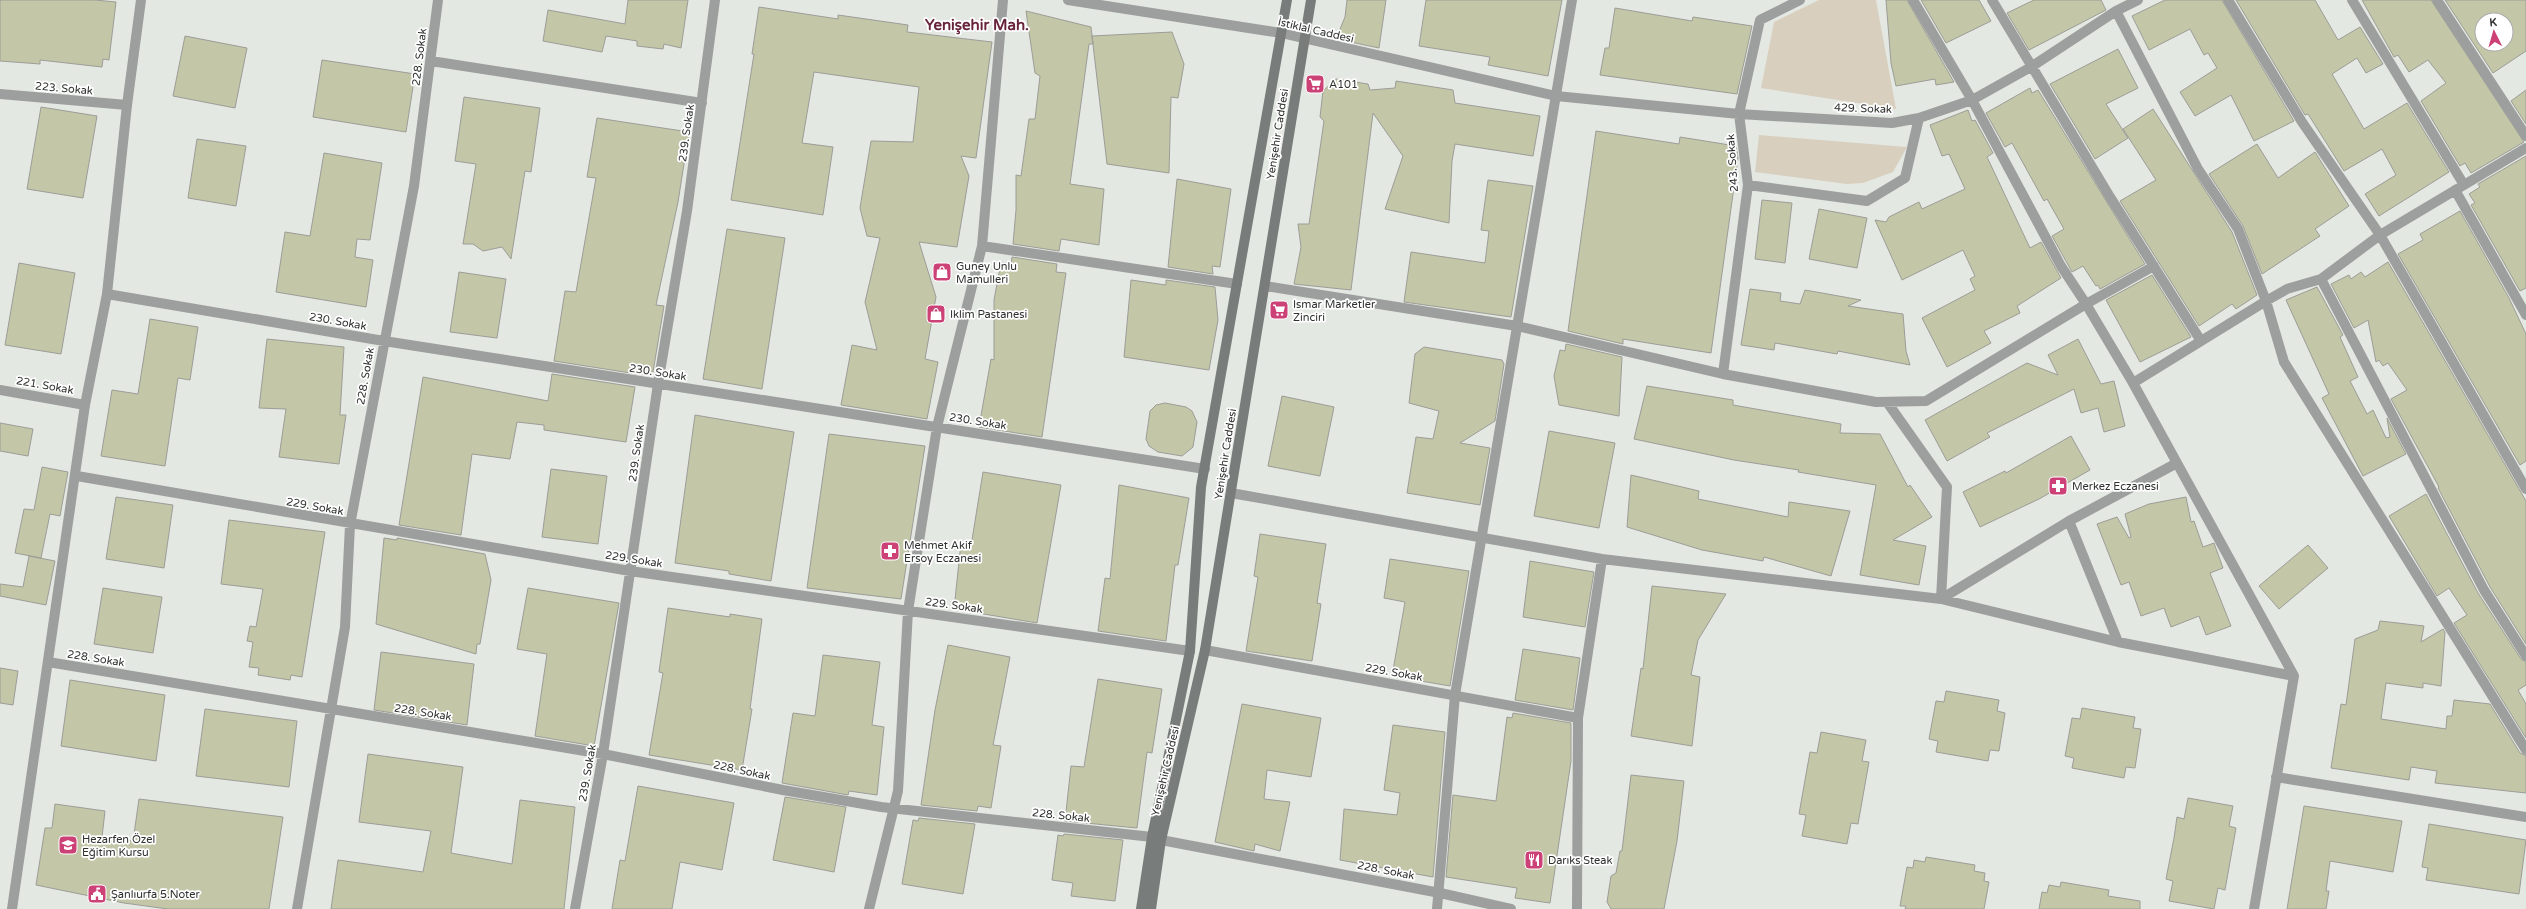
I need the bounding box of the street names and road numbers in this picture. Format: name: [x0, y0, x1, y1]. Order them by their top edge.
street label: İstiklal Caddesi: [1277, 15, 1355, 46]
street label: 228. Sokak: [410, 27, 429, 87]
street label: 223. Sokak: [35, 79, 93, 98]
street label: Yenişehir Caddesi: [1264, 88, 1291, 180]
street label: 429. Sokak: [1834, 101, 1892, 116]
street label: 239. Sokak: [676, 103, 697, 163]
street label: 243. Sokak: [1724, 134, 1741, 192]
street label: 230. Sokak: [308, 310, 368, 333]
street label: 228. Sokak: [354, 346, 377, 406]
street label: 230. Sokak: [628, 362, 688, 383]
street label: 221. Sokak: [15, 374, 75, 397]
street label: Yenişehir Caddesi: [1212, 408, 1239, 500]
street label: 230. Sokak: [948, 411, 1008, 432]
street label: 239. Sokak: [626, 423, 647, 483]
street label: 229. Sokak: [285, 495, 345, 518]
street label: 229. Sokak: [604, 549, 664, 570]
street label: 229. Sokak: [924, 595, 984, 616]
street label: 228. Sokak: [66, 648, 126, 669]
street label: 229. Sokak: [1364, 661, 1424, 684]
street label: 228. Sokak: [393, 702, 453, 723]
street label: Yenişehir Caddesi: [1149, 725, 1182, 817]
street label: 239. Sokak: [576, 743, 599, 803]
street label: 228. Sokak: [712, 758, 772, 783]
street label: 228. Sokak: [1031, 806, 1090, 825]
street label: 228. Sokak: [1356, 859, 1416, 882]

